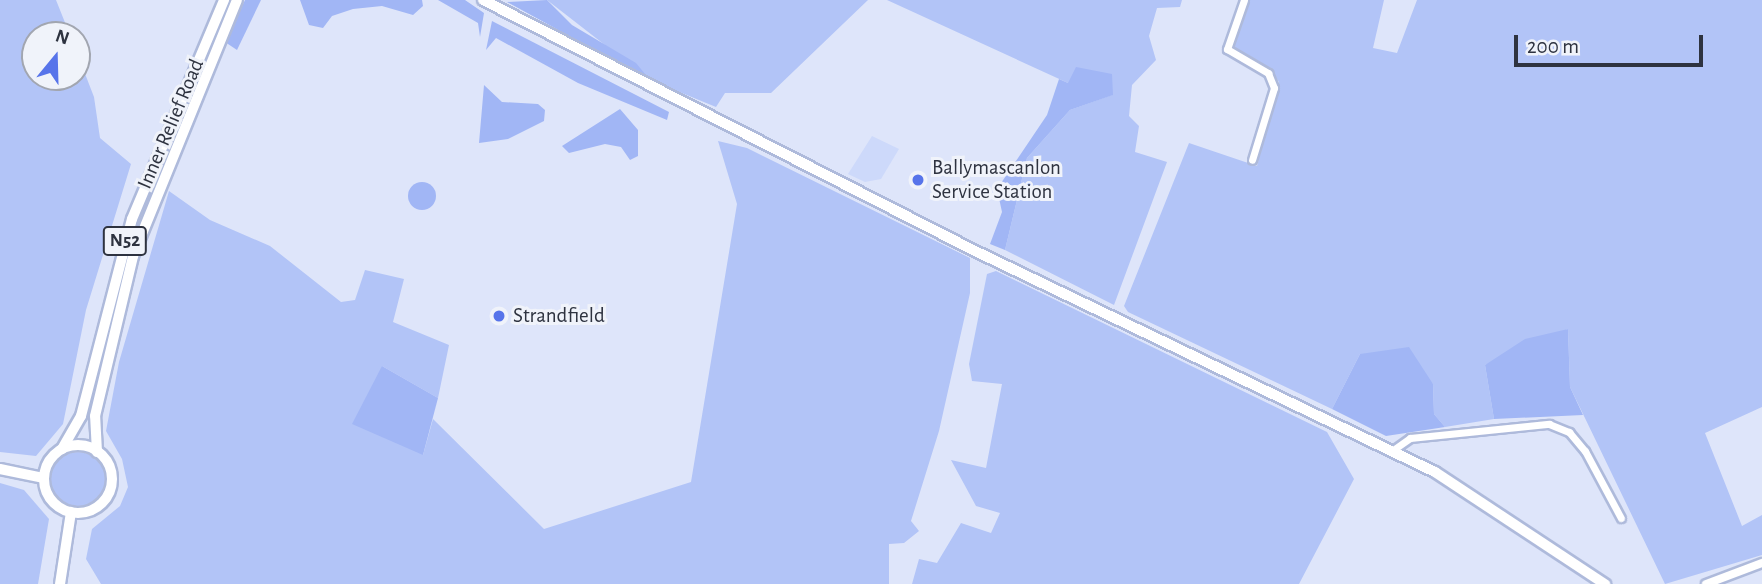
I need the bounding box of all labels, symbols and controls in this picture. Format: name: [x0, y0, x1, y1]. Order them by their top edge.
north arrow: [21, 21, 91, 91]
scale bar: [1517, 21, 1706, 65]
text: N: [53, 26, 72, 49]
text: 200 m: [1527, 36, 1579, 57]
street label: Inner Relief Road: [132, 55, 210, 193]
place label: Ballymascanlon Service Station: [932, 155, 1061, 205]
marker: Ballymascanlon Service Station: [910, 172, 926, 188]
road number: N52: [102, 226, 148, 256]
place label: Strandfield: [513, 303, 605, 329]
marker: Strandfield: [491, 308, 507, 324]

